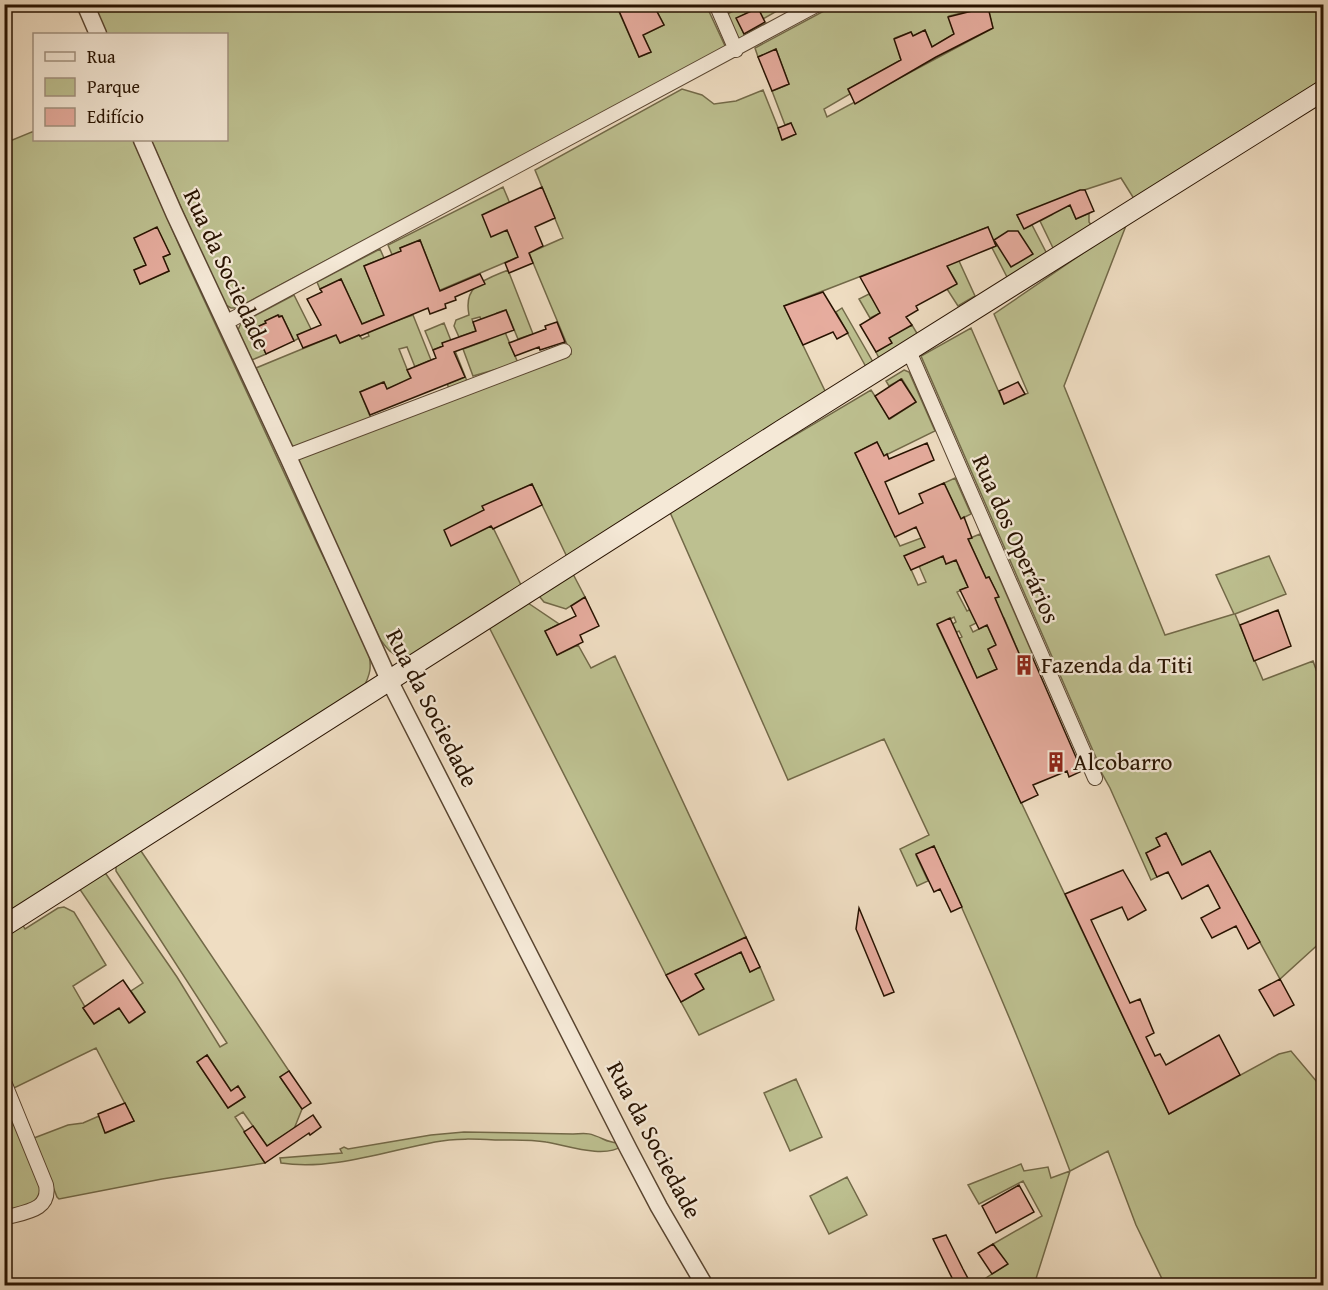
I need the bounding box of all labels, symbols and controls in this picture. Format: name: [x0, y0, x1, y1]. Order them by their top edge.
legend: [33, 33, 228, 141]
text: Rua: [87, 43, 116, 70]
text: Parque: [87, 73, 140, 100]
text: Edifício: [87, 103, 144, 130]
street label: Rua da Sociedade: [175, 183, 280, 355]
street label: Rua dos Operários: [964, 449, 1069, 629]
street label: Rua da Sociedade: [377, 622, 487, 793]
place label: Fazenda da Titi: [1041, 647, 1193, 682]
building icon: Fazenda da Titi: [1012, 653, 1036, 677]
place label: Alcobarro: [1073, 744, 1173, 779]
building icon: Alcobarro: [1044, 750, 1068, 774]
street label: Rua da Sociedade: [598, 1055, 711, 1225]

